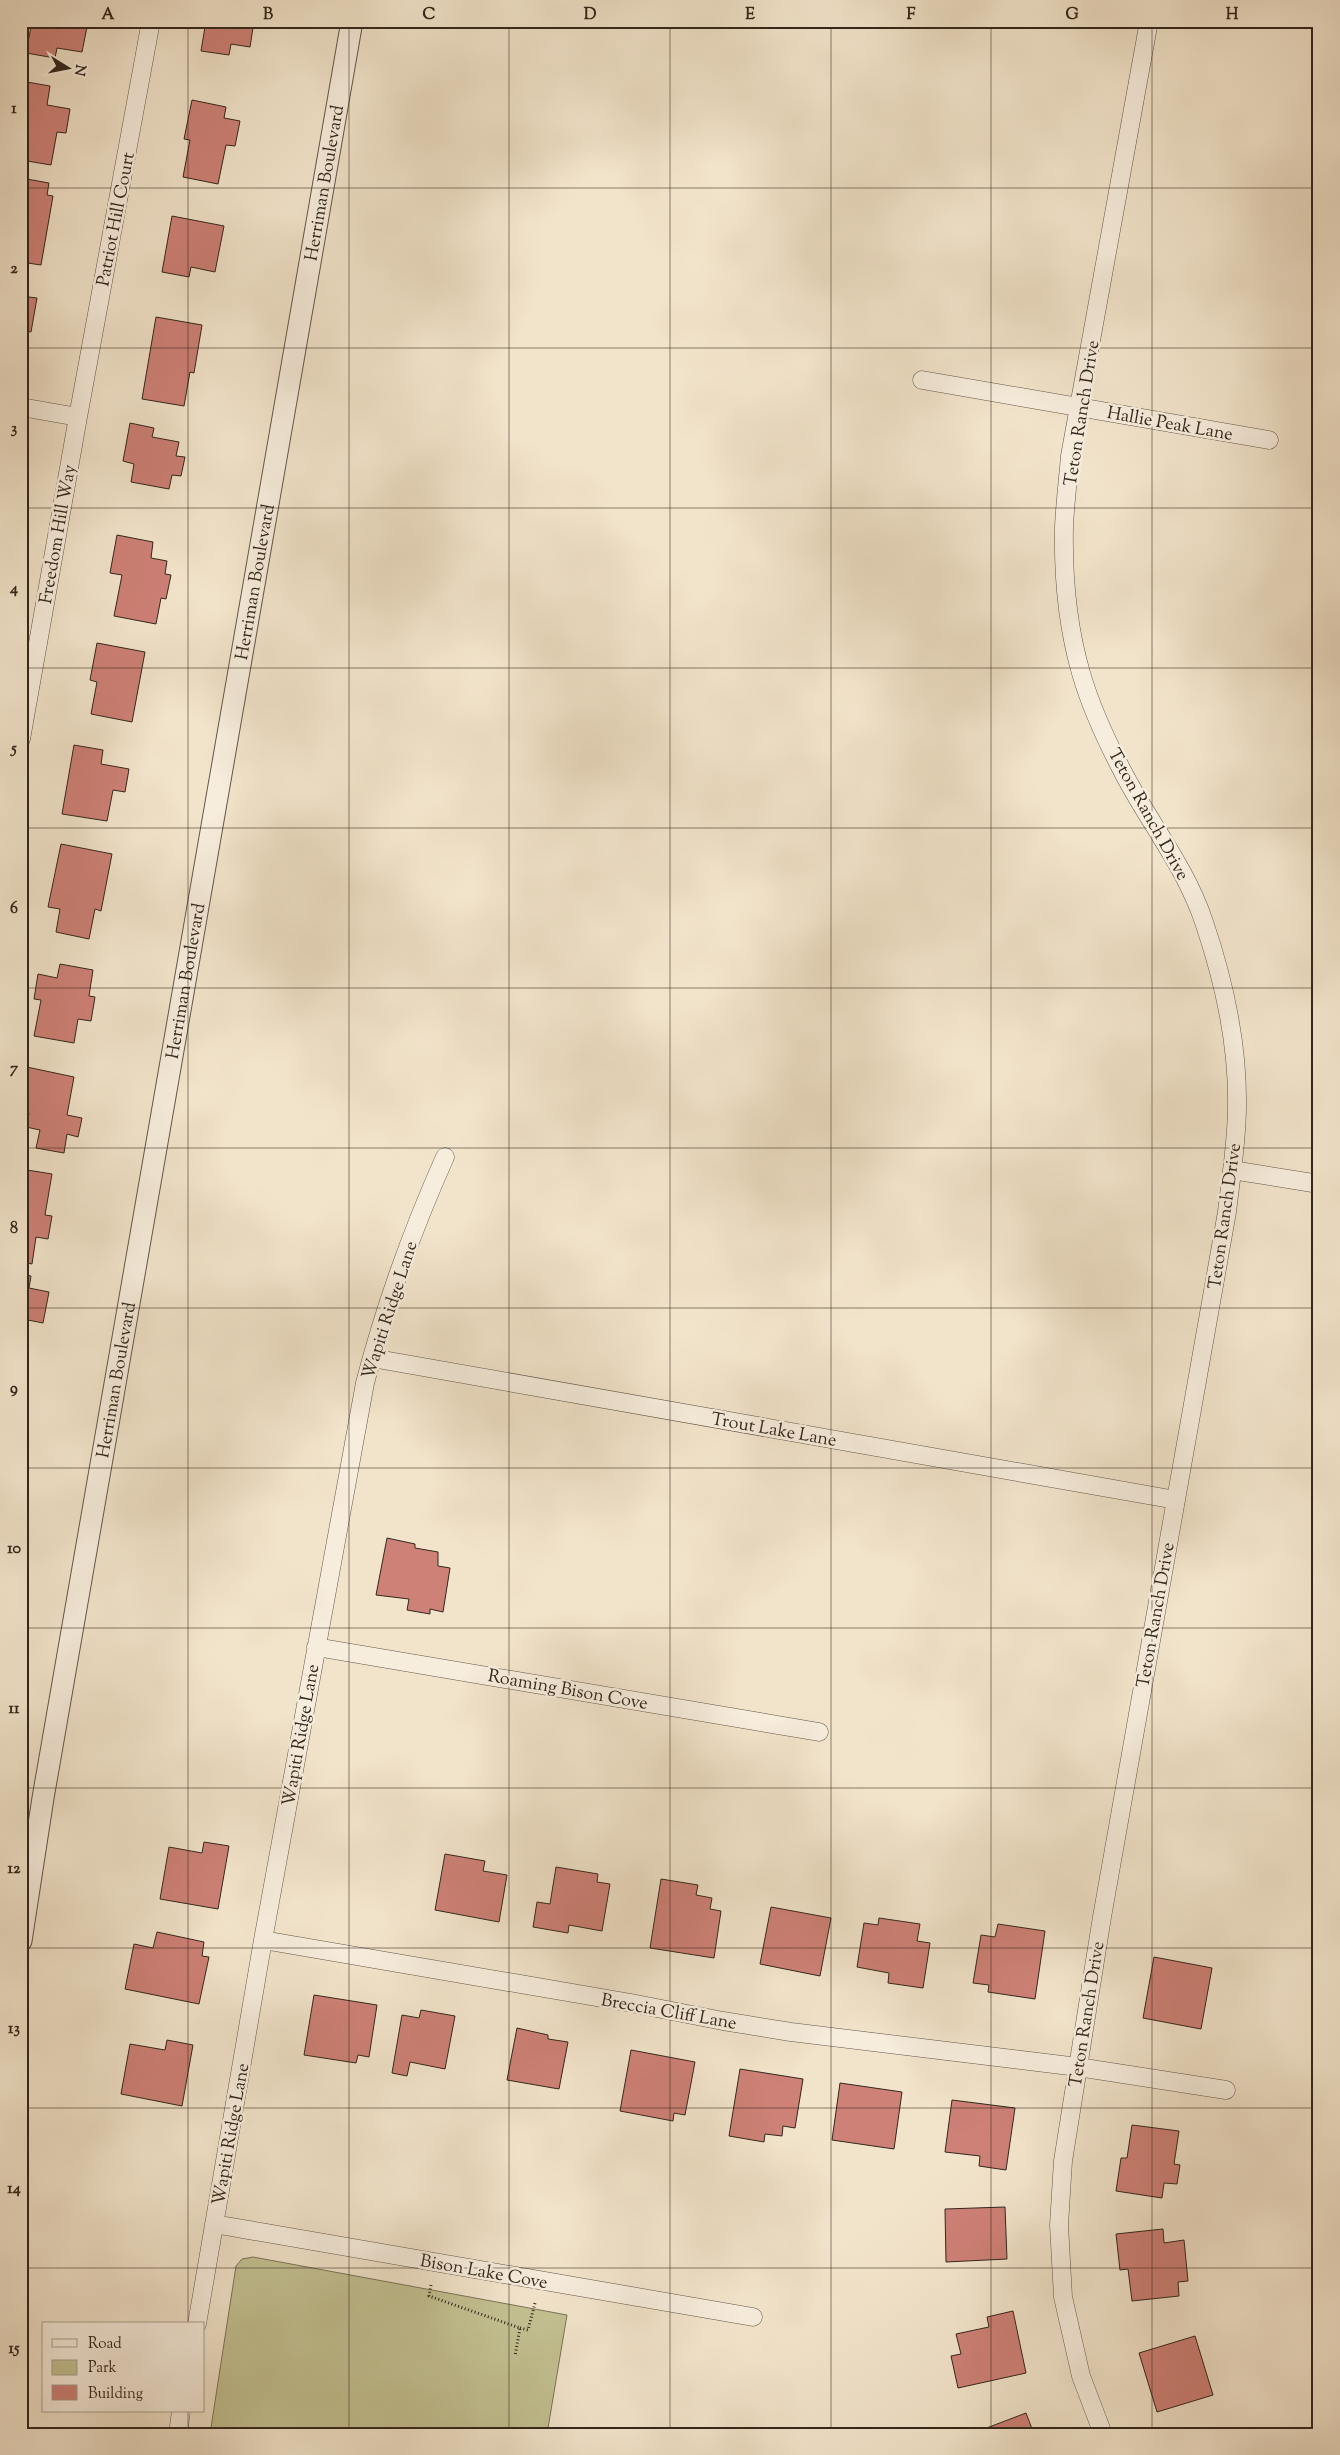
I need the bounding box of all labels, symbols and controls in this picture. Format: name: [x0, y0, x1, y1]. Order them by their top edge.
text: A: [102, 4, 115, 27]
text: B: [263, 4, 273, 27]
text: C: [423, 4, 436, 27]
text: D: [584, 4, 597, 27]
text: E: [745, 4, 755, 27]
text: F: [907, 4, 916, 27]
text: G: [1065, 4, 1079, 27]
text: H: [1226, 4, 1239, 27]
north arrow: [42, 42, 92, 92]
text: N: [68, 63, 90, 77]
text: 1: [11, 98, 17, 121]
street label: Herriman Boulevard: [299, 103, 352, 263]
street label: Patriot Hill Court: [91, 150, 143, 289]
text: 2: [10, 258, 18, 281]
street label: Teton Ranch Drive: [1059, 339, 1107, 488]
street label: Hallie Peak Lane: [1105, 401, 1235, 449]
text: 3: [11, 418, 18, 441]
street label: Freedom Hill Way: [34, 463, 84, 606]
street label: Herriman Boulevard: [230, 502, 283, 662]
text: 4: [9, 578, 18, 601]
text: 5: [9, 738, 17, 761]
street label: Teton Ranch Drive: [1100, 744, 1194, 886]
text: 6: [10, 898, 18, 921]
street label: Herriman Boulevard: [161, 901, 213, 1061]
text: 7: [10, 1058, 19, 1081]
street label: Teton Ranch Drive: [1203, 1142, 1249, 1291]
text: 8: [10, 1218, 18, 1241]
street label: Wapiti Ridge Lane: [356, 1238, 426, 1383]
street label: Herriman Boulevard: [91, 1300, 144, 1460]
text: 9: [10, 1378, 18, 1401]
street label: Trout Lake Lane: [709, 1407, 838, 1455]
text: 10: [7, 1538, 21, 1561]
street label: Teton Ranch Drive: [1131, 1541, 1183, 1690]
street label: Wapiti Ridge Lane: [277, 1662, 327, 1809]
street label: Roaming Bison Cove: [486, 1664, 650, 1718]
text: 11: [9, 1698, 20, 1721]
text: 12: [8, 1858, 21, 1881]
street label: Teton Ranch Drive: [1064, 1940, 1112, 2089]
street label: Breccia Cliff Lane: [599, 1988, 739, 2038]
text: 13: [8, 2018, 20, 2041]
street label: Wapiti Ridge Lane: [207, 2061, 257, 2208]
text: 14: [7, 2178, 21, 2201]
street label: Bison Lake Cove: [418, 2249, 550, 2297]
legend: [42, 2322, 205, 2412]
text: Road: [88, 2334, 122, 2355]
text: 15: [9, 2338, 20, 2361]
text: Park: [88, 2358, 117, 2379]
text: Building: [88, 2384, 143, 2405]

